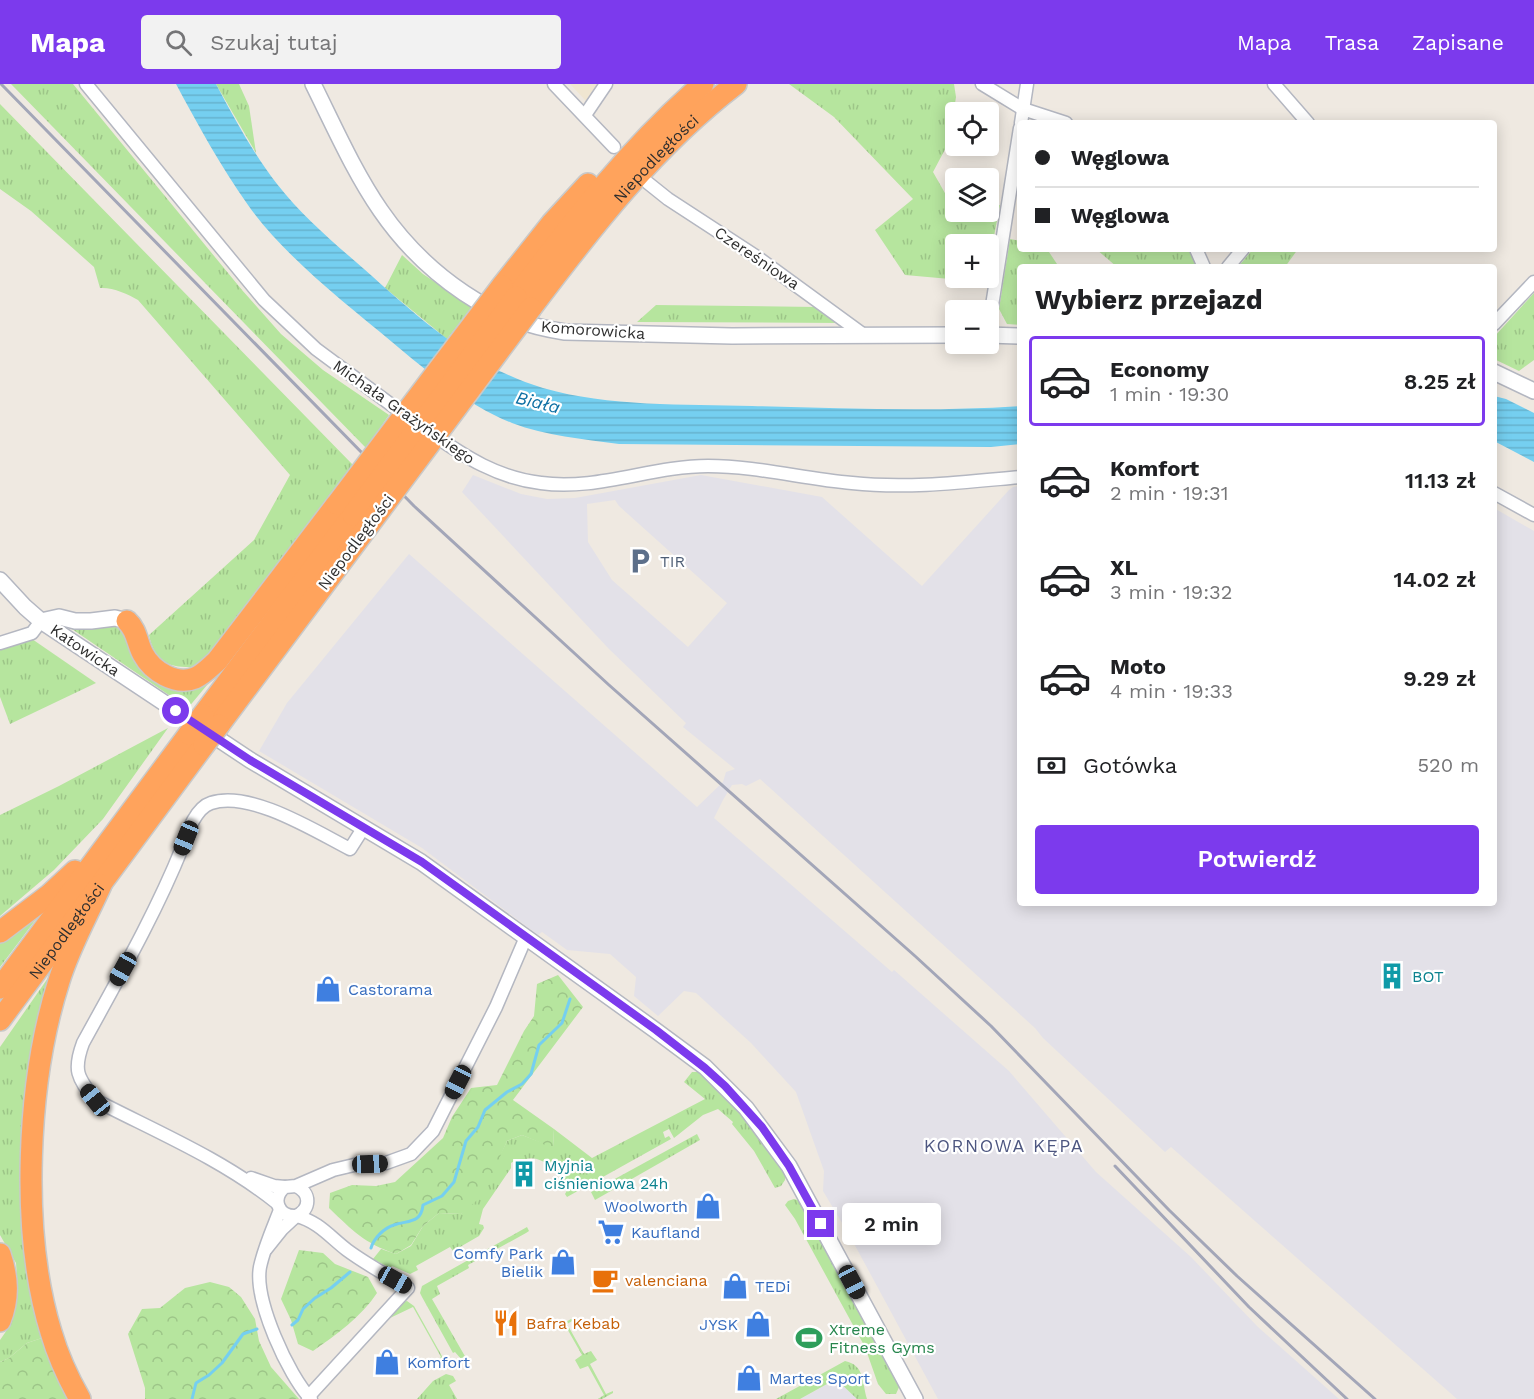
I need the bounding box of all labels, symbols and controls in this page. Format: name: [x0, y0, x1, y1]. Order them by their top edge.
search box: [141, 15, 561, 69]
text: Mapa: [30, 26, 105, 59]
icon: search: [162, 26, 195, 59]
text: Szukaj tutaj: [210, 30, 338, 55]
text: Mapa: [1237, 30, 1292, 55]
text: Trasa: [1325, 30, 1379, 55]
text: Zapisane: [1412, 30, 1504, 55]
map controls: [945, 102, 999, 354]
button: locate: [945, 102, 999, 156]
street label: Niepodległości: [609, 110, 702, 206]
text: Węglowa: [1071, 145, 1169, 170]
button: layers: [945, 168, 999, 222]
text: Węglowa: [1071, 203, 1169, 228]
street label: Czereśniowa: [711, 223, 803, 293]
button: +: [945, 234, 999, 288]
text: Wybierz przejazd: [1035, 284, 1263, 316]
button: −: [945, 300, 999, 354]
street label: Komorowicka: [540, 317, 646, 343]
icon: car: [1038, 354, 1092, 408]
street label: Michała Grażyńskiego: [329, 356, 479, 468]
text: Economy: [1110, 357, 1209, 382]
text: 8.25 zł: [1404, 369, 1476, 394]
text: 1 min · 19:30: [1110, 382, 1229, 406]
water label: Biała: [514, 386, 562, 418]
icon: car: [1038, 453, 1092, 507]
text: Komfort: [1110, 456, 1199, 481]
text: 11.13 zł: [1405, 468, 1476, 493]
text: 2 min · 19:31: [1110, 481, 1229, 505]
street label: Niepodległości: [314, 490, 398, 594]
parking icon: TIR: [625, 546, 655, 576]
place label: TIR: [660, 552, 685, 571]
icon: car: [1038, 552, 1092, 606]
text: XL: [1110, 555, 1138, 580]
text: 14.02 zł: [1394, 567, 1476, 592]
text: 3 min · 19:32: [1110, 580, 1232, 604]
street label: Katowicka: [47, 620, 123, 680]
icon: car: [1038, 651, 1092, 705]
text: Moto: [1110, 654, 1166, 679]
text: 9.29 zł: [1403, 666, 1476, 691]
text: 4 min · 19:33: [1110, 679, 1233, 703]
route start: [162, 697, 189, 724]
icon: cash: [1035, 749, 1068, 782]
text: Gotówka: [1083, 753, 1177, 778]
text: 520 m: [1417, 753, 1479, 777]
car: [171, 818, 201, 858]
button: Potwierdź: [1035, 825, 1479, 894]
street label: Niepodległości: [24, 879, 108, 983]
car: [106, 949, 140, 989]
building icon: BOT: [1377, 961, 1407, 991]
place label: BOT: [1412, 967, 1444, 986]
shop icon: Castorama: [313, 974, 343, 1004]
place label: Castorama: [348, 980, 432, 999]
car: [442, 1062, 474, 1102]
car: [77, 1080, 113, 1120]
district label: KORNOWA KĘPA: [924, 1135, 1084, 1156]
car: [352, 1154, 388, 1174]
place label: Myjnia ciśnieniowa 24h: [544, 1156, 668, 1193]
building icon: Myjnia ciśnieniowa 24h: [509, 1159, 539, 1189]
shop icon: Woolworth: [693, 1191, 723, 1221]
place label: Woolworth: [604, 1197, 688, 1216]
callout: 2 min: [842, 1203, 941, 1245]
route end: [807, 1210, 834, 1237]
text: 2 min: [864, 1212, 919, 1236]
supermarket icon: Kaufland: [596, 1217, 626, 1247]
place label: Kaufland: [631, 1223, 700, 1242]
place label: Comfy Park Bielik: [453, 1244, 543, 1281]
shop icon: Comfy Park Bielik: [548, 1247, 578, 1277]
car: [836, 1262, 868, 1302]
car: [375, 1263, 415, 1297]
cafe icon: valenciana: [590, 1265, 620, 1295]
place label: valenciana: [625, 1271, 707, 1290]
shop icon: TEDi: [720, 1271, 750, 1301]
place label: TEDi: [755, 1277, 791, 1296]
restaurant icon: Bafra Kebab: [491, 1308, 521, 1338]
shop icon: JYSK: [743, 1309, 773, 1339]
place label: Bafra Kebab: [526, 1314, 620, 1333]
place label: JYSK: [699, 1315, 739, 1334]
place label: Xtreme Fitness Gyms: [829, 1320, 935, 1357]
sports icon: Xtreme Fitness Gyms: [794, 1323, 824, 1353]
shop icon: Komfort: [372, 1347, 402, 1377]
place label: Komfort: [407, 1353, 470, 1372]
shop icon: Martes Sport: [734, 1363, 764, 1393]
place label: Martes Sport: [769, 1369, 870, 1388]

